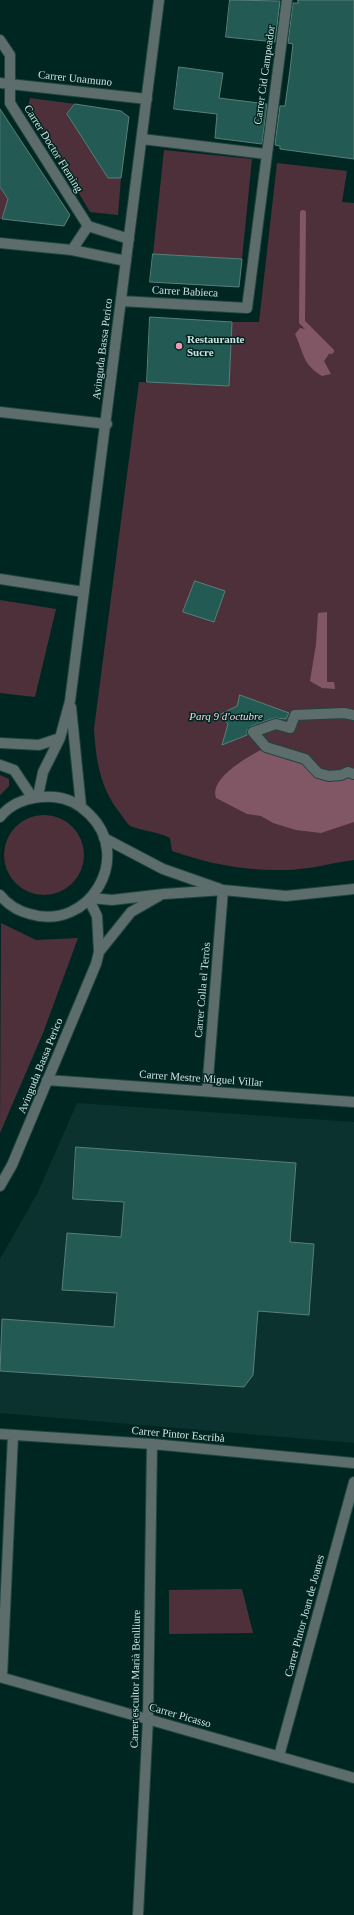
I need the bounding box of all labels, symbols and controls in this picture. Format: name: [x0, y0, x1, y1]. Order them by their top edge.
street label: Carrer Cid Campeador: [251, 24, 279, 126]
street label: Carrer Unamuno: [37, 69, 113, 89]
street label: Carrer Doctor Fleming: [21, 103, 85, 195]
street label: Carrer Babieca: [152, 284, 218, 300]
street label: Avinguda Bassa Perico: [90, 298, 116, 400]
place label: Restaurante Sucre: [187, 333, 244, 359]
marker: Restaurante Sucre: [174, 341, 184, 351]
park label: Parq 9 d'octubre: [189, 710, 263, 724]
street label: Carrer Colla el Terròs: [192, 942, 214, 1038]
street label: Avinguda Bassa Perico: [16, 1016, 66, 1116]
street label: Carrer Mestre Miguel Villar: [139, 1068, 263, 1090]
street label: Carrer Pintor Escribà: [131, 1424, 225, 1446]
street label: Carrer Pintor Joan de Joanes: [282, 1554, 328, 1678]
street label: Carrer escultor Marià Benlliure: [128, 1610, 144, 1748]
street label: Carrer Picasso: [147, 1701, 213, 1731]

